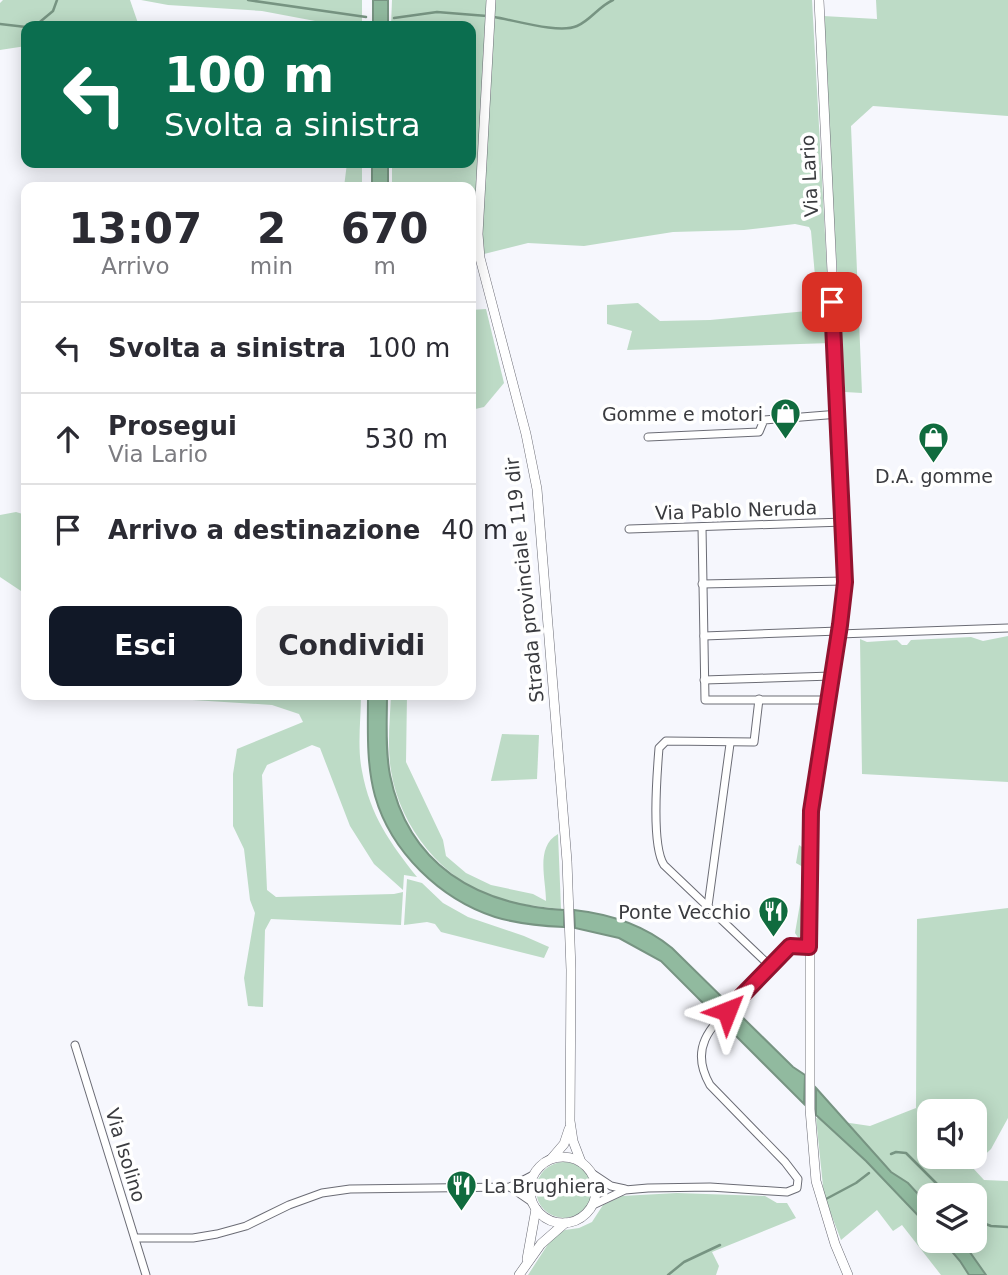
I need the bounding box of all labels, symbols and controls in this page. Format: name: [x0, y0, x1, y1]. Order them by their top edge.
text: 100 m: [164, 47, 334, 104]
icon: left: [49, 49, 140, 140]
text: Svolta a sinistra: [164, 106, 421, 144]
street label: Via Lario: [796, 134, 822, 218]
text: 13:07: [69, 204, 202, 253]
text: 2: [257, 204, 286, 253]
text: 670: [341, 204, 428, 253]
text: Arrivo: [101, 253, 170, 279]
text: min: [250, 253, 293, 279]
text: m: [373, 253, 396, 279]
pin: [802, 272, 862, 332]
icon: arrive: [813, 283, 851, 321]
icon: left: [49, 329, 87, 367]
text: Svolta a sinistra: [108, 333, 346, 363]
text: 100 m: [367, 333, 450, 363]
shop icon: Gomme e motori: [769, 397, 803, 441]
place label: Gomme e motori: [602, 403, 763, 425]
text: Prosegui: [108, 411, 237, 441]
icon: ahead: [49, 420, 87, 458]
shop icon: D.A. gomme: [917, 420, 951, 464]
text: 530 m: [365, 424, 448, 454]
text: Via Lario: [108, 441, 208, 467]
street label: Strada provinciale 119 dir: [500, 456, 548, 704]
place label: D.A. gomme: [875, 465, 993, 487]
street label: Via Pablo Neruda: [655, 496, 817, 524]
icon: arrive: [49, 511, 87, 549]
text: Arrivo a destinazione: [108, 515, 420, 545]
text: 40 m: [441, 515, 508, 545]
button: Esci: [49, 606, 242, 686]
button: Condividi: [256, 606, 448, 686]
restaurant icon: Ponte Vecchio: [757, 895, 791, 939]
place label: Ponte Vecchio: [618, 901, 751, 923]
position arrow: [690, 974, 764, 1048]
map controls: [917, 1099, 987, 1253]
button: sound: [917, 1099, 987, 1169]
street label: Via Isolino: [101, 1105, 151, 1205]
restaurant icon: La Brughiera: [444, 1169, 478, 1213]
place label: La Brughiera: [484, 1175, 606, 1197]
button: layers: [917, 1183, 987, 1253]

